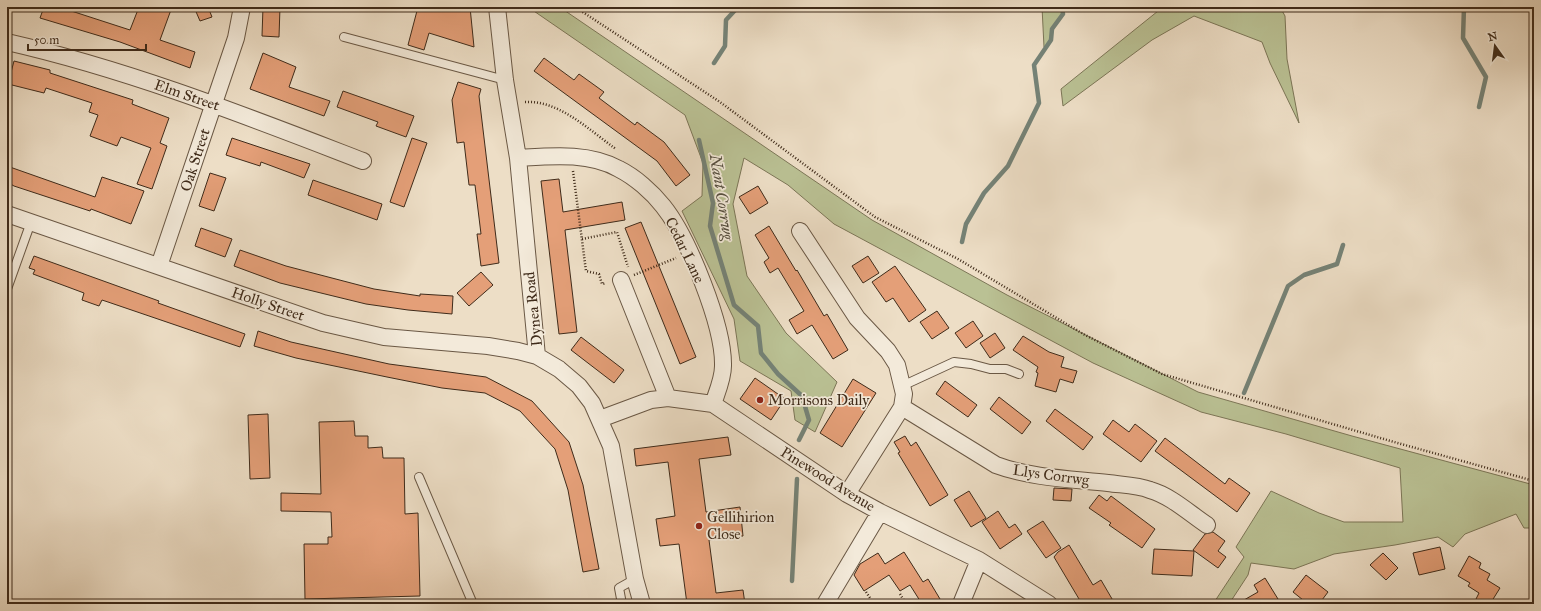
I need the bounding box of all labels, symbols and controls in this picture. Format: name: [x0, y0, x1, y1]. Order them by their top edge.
scale bar: [28, 26, 146, 52]
north arrow: [1475, 26, 1515, 66]
text: N: [1487, 29, 1499, 44]
text: 50 m: [34, 33, 59, 47]
street label: Elm Street: [152, 75, 223, 115]
street label: Oak Street: [176, 126, 214, 194]
water label: Nant Corrwg: [706, 152, 738, 242]
street label: Cedar Lane: [661, 214, 709, 286]
street label: Dynea Road: [520, 270, 546, 347]
street label: Holly Street: [229, 283, 307, 325]
place label: Morrisons Daily: [768, 391, 870, 409]
marker: Morrisons Daily: [755, 395, 765, 405]
street label: Pinewood Avenue: [777, 443, 879, 515]
street label: Llys Corrwg: [1012, 461, 1091, 489]
place label: Gellihirion Close: [707, 508, 774, 543]
marker: Gellihirion Close: [694, 521, 704, 531]

